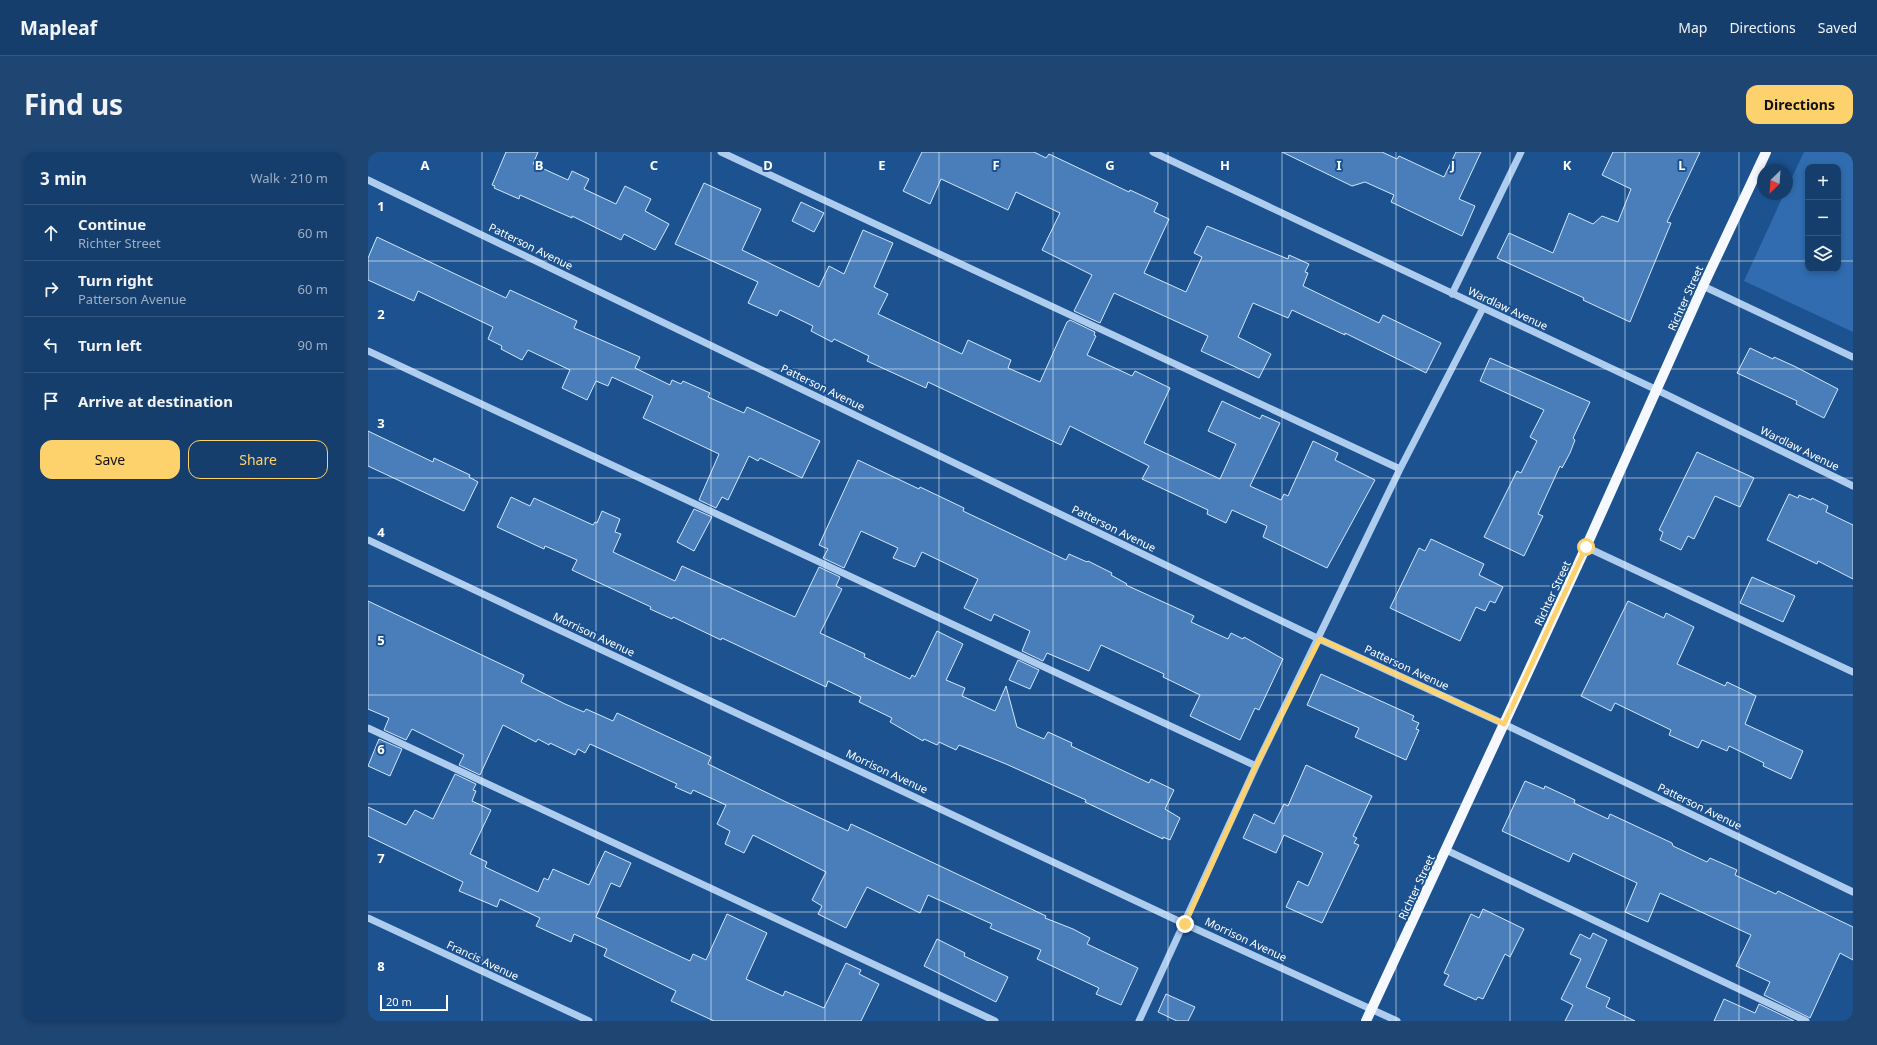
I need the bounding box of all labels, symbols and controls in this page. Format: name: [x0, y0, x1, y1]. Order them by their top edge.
text: Mapleaf: [20, 15, 97, 41]
text: Map: [1678, 18, 1707, 37]
text: Directions: [1729, 18, 1796, 37]
text: Saved: [1818, 18, 1857, 37]
text: Find us: [24, 85, 123, 123]
button: Directions: [1746, 85, 1853, 124]
text: A: [421, 156, 430, 174]
text: B: [535, 156, 543, 174]
text: C: [650, 156, 658, 174]
text: D: [763, 156, 773, 174]
text: E: [878, 156, 886, 174]
text: F: [992, 156, 1000, 174]
text: G: [1105, 156, 1115, 174]
text: H: [1220, 156, 1230, 174]
text: I: [1336, 156, 1342, 174]
text: J: [1450, 156, 1455, 174]
text: K: [1563, 156, 1572, 174]
text: L: [1678, 156, 1686, 174]
north arrow: [1757, 164, 1793, 200]
map controls: [1805, 164, 1841, 272]
button: +: [1805, 164, 1841, 200]
text: 3 min: [40, 167, 87, 190]
text: Walk · 210 m: [250, 169, 328, 187]
text: 1: [377, 197, 385, 215]
button: −: [1805, 200, 1841, 236]
text: Continue: [78, 214, 146, 234]
street label: Patterson Avenue: [486, 219, 576, 273]
icon: ahead: [40, 222, 62, 244]
text: 60 m: [298, 224, 328, 242]
text: Richter Street: [78, 234, 161, 252]
button: layers: [1805, 236, 1841, 272]
street label: Richter Street: [1664, 263, 1706, 333]
text: Turn right: [78, 270, 153, 290]
icon: right: [40, 278, 62, 300]
text: 60 m: [298, 280, 328, 298]
street label: Wardlaw Avenue: [1466, 283, 1550, 333]
text: Patterson Avenue: [78, 290, 186, 308]
text: 2: [377, 305, 385, 323]
icon: left: [40, 334, 62, 356]
text: Turn left: [78, 335, 142, 355]
text: 90 m: [298, 336, 328, 354]
street label: Patterson Avenue: [778, 360, 868, 414]
icon: arrive: [40, 390, 62, 412]
text: Arrive at destination: [78, 391, 233, 411]
text: 3: [377, 414, 385, 432]
street label: Wardlaw Avenue: [1758, 422, 1842, 474]
button: Save: [40, 440, 180, 479]
button: Share: [188, 440, 328, 479]
street label: Patterson Avenue: [1069, 501, 1159, 555]
text: 4: [377, 523, 385, 541]
route start: [1577, 538, 1595, 556]
street label: Richter Street: [1530, 558, 1574, 628]
street label: Morrison Avenue: [551, 608, 637, 660]
text: 5: [377, 631, 385, 649]
street label: Patterson Avenue: [1362, 641, 1452, 693]
text: 6: [377, 740, 385, 758]
street label: Morrison Avenue: [844, 745, 930, 797]
street label: Patterson Avenue: [1655, 779, 1745, 833]
text: 7: [377, 849, 385, 867]
street label: Richter Street: [1394, 852, 1438, 922]
street label: Morrison Avenue: [1203, 913, 1289, 965]
route end: [1176, 915, 1194, 933]
street label: Francis Avenue: [445, 937, 521, 983]
text: 8: [377, 957, 385, 975]
scale bar: [380, 993, 448, 1012]
text: 20 m: [386, 994, 412, 1009]

